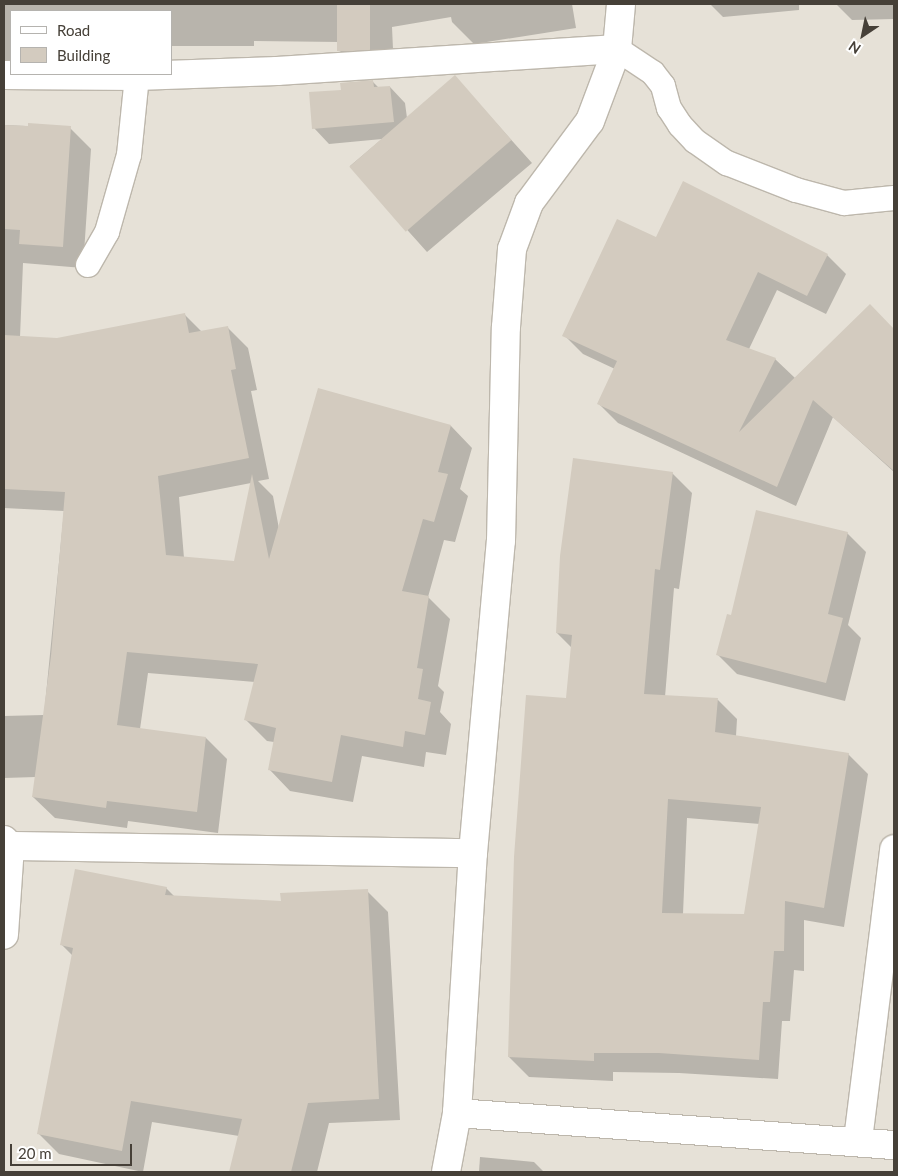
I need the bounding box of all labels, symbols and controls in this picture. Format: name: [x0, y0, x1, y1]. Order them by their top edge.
legend: [10, 10, 172, 75]
north arrow: [838, 10, 888, 60]
text: Road: [57, 21, 90, 39]
text: N: [845, 38, 864, 58]
text: Building: [57, 46, 110, 64]
scale bar: [12, 1134, 135, 1166]
text: 20 m: [18, 1144, 52, 1162]

